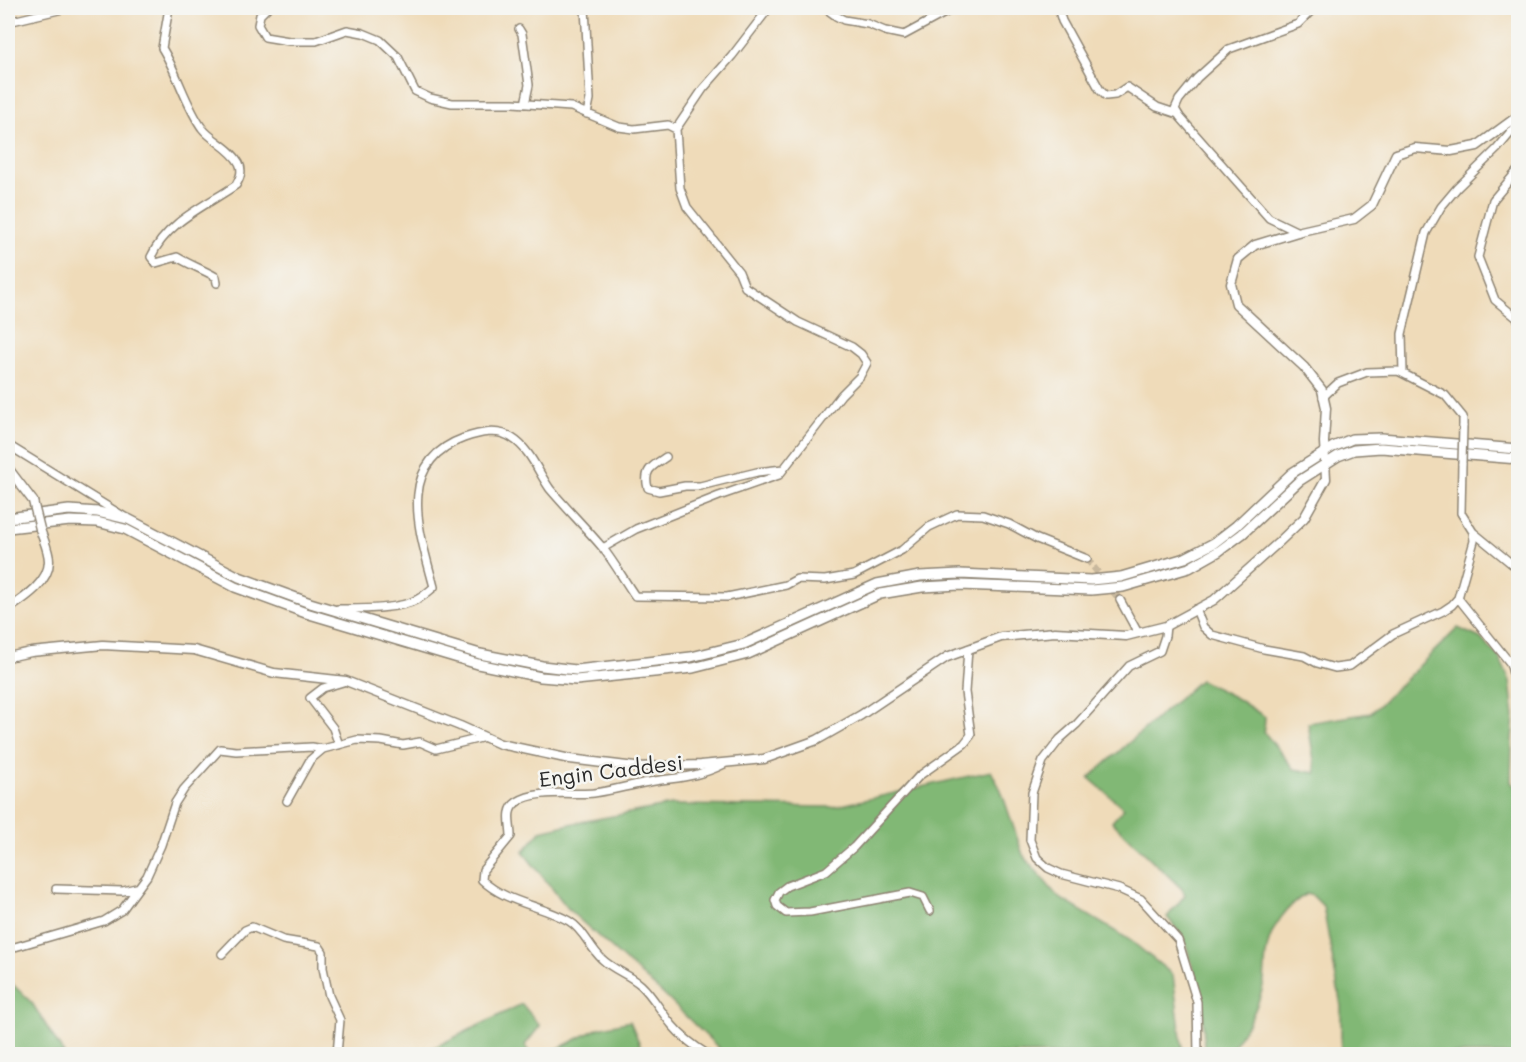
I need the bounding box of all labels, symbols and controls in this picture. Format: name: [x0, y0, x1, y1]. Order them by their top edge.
street label: Engin Caddesi: [537, 748, 685, 792]

